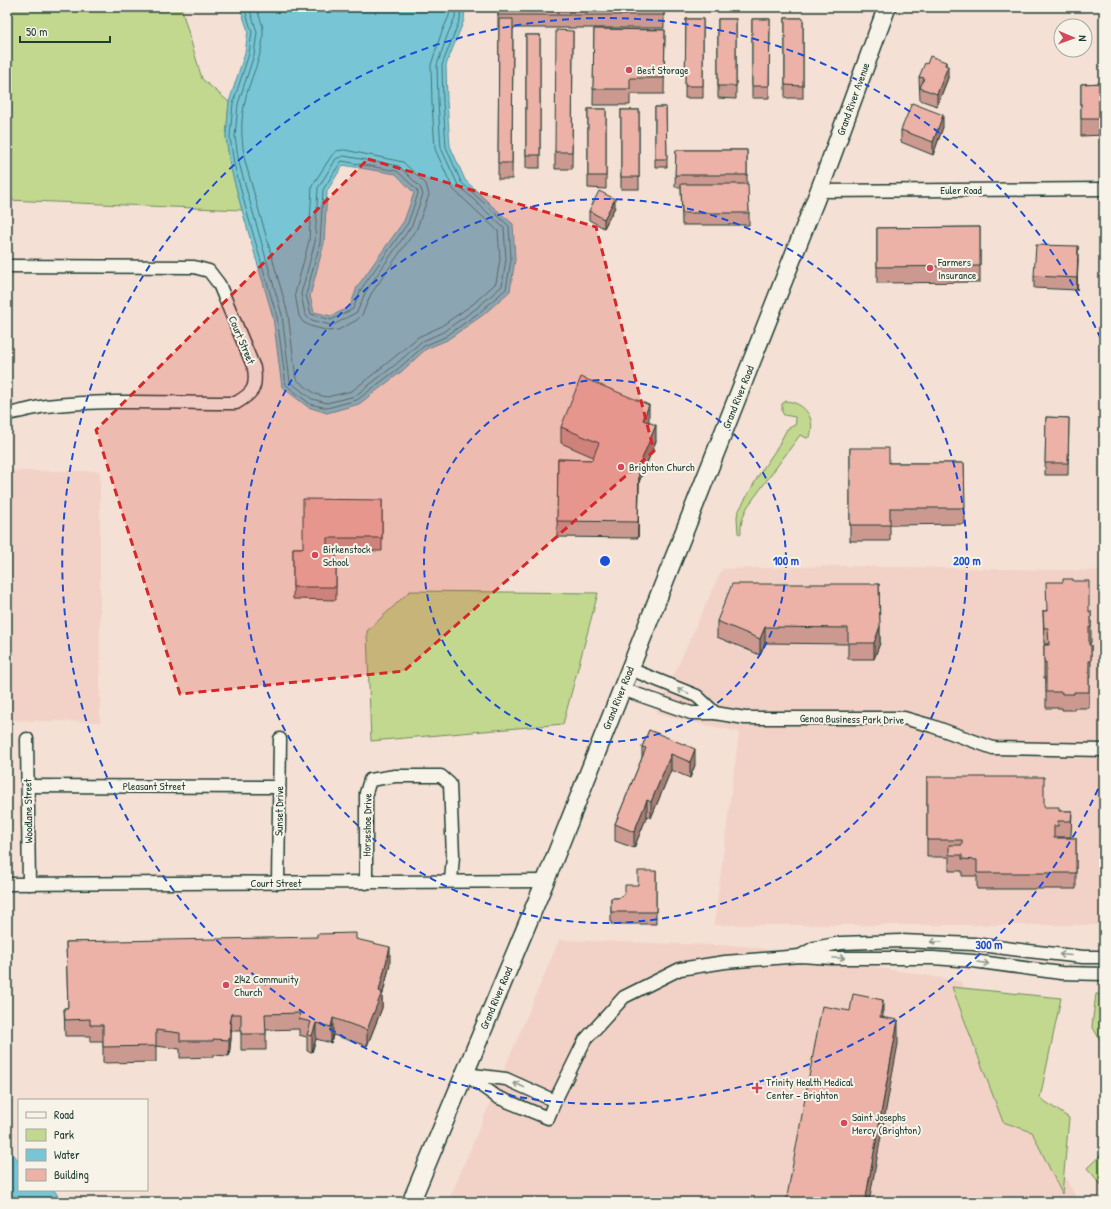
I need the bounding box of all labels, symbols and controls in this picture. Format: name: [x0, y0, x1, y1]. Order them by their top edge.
scale bar: [20, 18, 110, 44]
north arrow: [1053, 18, 1093, 58]
text: 50 m: [26, 23, 47, 40]
text: N: [1076, 35, 1090, 42]
street label: Grand River Avenue: [833, 60, 873, 137]
place label: Best Storage: [637, 63, 689, 77]
marker: Best Storage: [624, 65, 634, 75]
street label: Euler Road: [940, 183, 982, 197]
place label: Farmers Insurance: [937, 255, 977, 282]
marker: Farmers Insurance: [925, 263, 935, 273]
street label: Court Street: [226, 314, 258, 366]
street label: Grand River Road: [719, 363, 757, 431]
place label: Brighton Church: [629, 460, 695, 474]
marker: Brighton Church: [616, 462, 626, 472]
place label: Birkenstock School: [323, 542, 371, 569]
marker: Birkenstock School: [310, 550, 320, 560]
text: 100 m: [773, 552, 799, 569]
text: 200 m: [953, 552, 981, 569]
centre of rings: [598, 554, 612, 568]
street label: Grand River Road: [599, 664, 637, 732]
one-way arrow: [678, 686, 690, 694]
street label: Genoa Business Park Drive: [800, 711, 905, 727]
street label: Woodlane Street: [20, 778, 36, 843]
street label: Pleasant Street: [123, 779, 185, 793]
street label: Sunset Drive: [272, 785, 286, 836]
street label: Horseshoe Drive: [359, 793, 375, 857]
street label: Court Street: [250, 876, 302, 890]
text: 300 m: [975, 936, 1003, 953]
one-way arrow: [930, 938, 943, 946]
one-way arrow: [1059, 951, 1072, 959]
one-way arrow: [832, 954, 845, 962]
one-way arrow: [976, 959, 989, 967]
street label: Grand River Road: [477, 964, 516, 1031]
place label: 2|42 Community Church: [234, 972, 299, 999]
marker: 2|42 Community Church: [221, 980, 231, 990]
place label: Trinity Health Medical Center - Brighton: [766, 1075, 853, 1102]
one-way arrow: [514, 1080, 526, 1088]
marker: Trinity Health Medical Center - Brighton: [751, 1082, 763, 1094]
legend: [18, 1099, 148, 1191]
text: Road: [54, 1106, 74, 1123]
place label: Saint Josephs Mercy (Brighton): [852, 1110, 921, 1137]
marker: Saint Josephs Mercy (Brighton): [839, 1118, 849, 1128]
text: Park: [54, 1126, 74, 1143]
text: Water: [54, 1146, 80, 1163]
text: Building: [54, 1166, 89, 1183]

